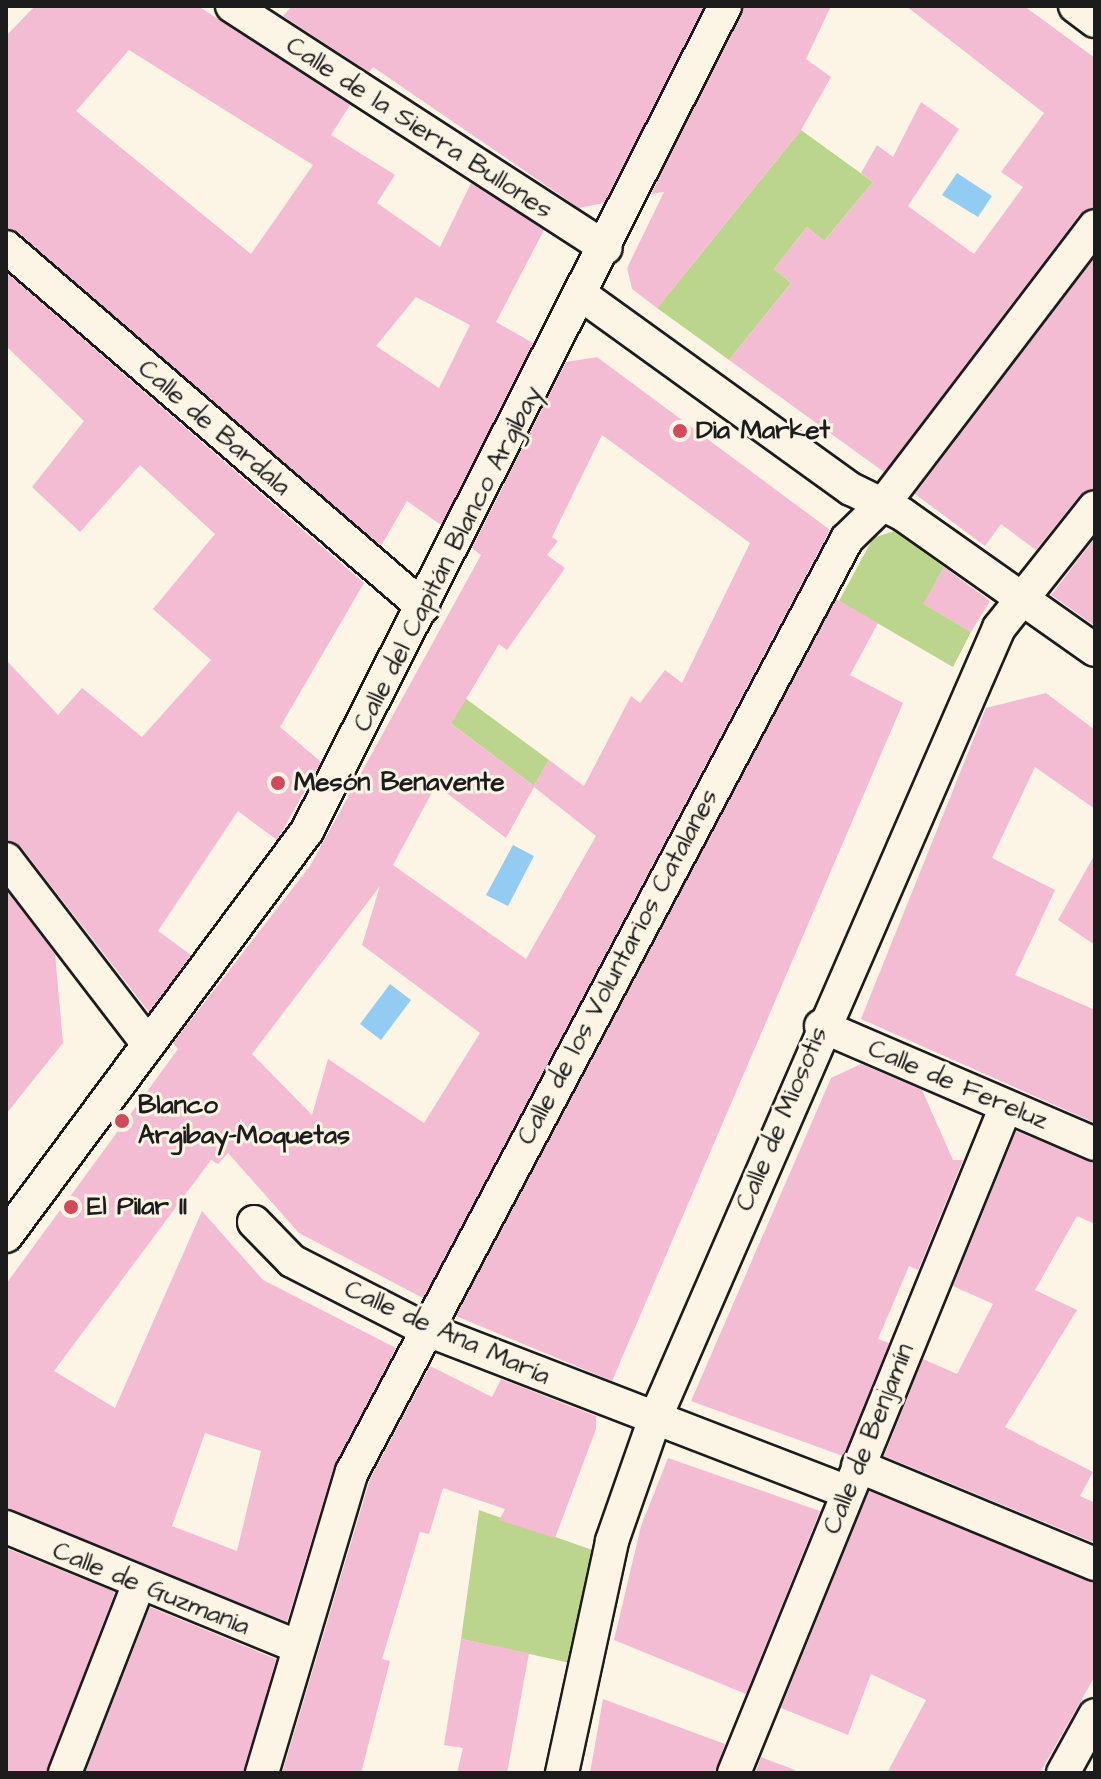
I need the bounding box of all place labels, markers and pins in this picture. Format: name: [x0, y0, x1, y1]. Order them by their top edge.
place label: Dia Market: [696, 415, 830, 447]
marker: Dia Market: [671, 422, 689, 440]
place label: Mesón Benavente: [294, 767, 505, 799]
marker: Mesón Benavente: [269, 774, 287, 792]
place label: Blanco Argibay-Moquetas: [138, 1090, 350, 1152]
marker: Blanco Argibay-Moquetas: [113, 1112, 131, 1130]
place label: El PiIar II: [87, 1191, 187, 1223]
marker: El PiIar II: [62, 1198, 80, 1216]

